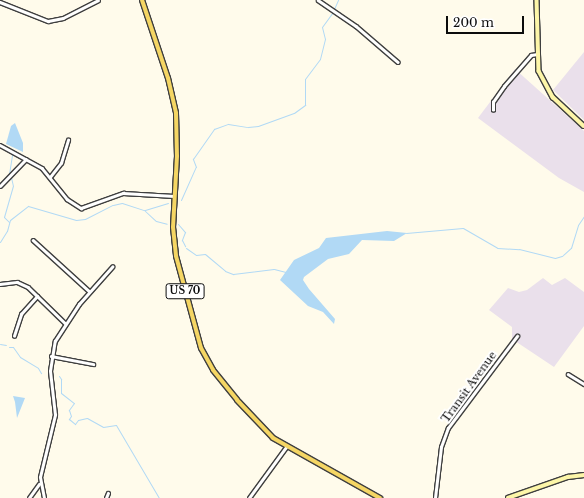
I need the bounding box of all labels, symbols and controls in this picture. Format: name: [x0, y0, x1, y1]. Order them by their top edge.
scale bar: [448, 8, 526, 34]
text: 200 m: [453, 15, 494, 30]
road number: US 70: [165, 283, 205, 299]
street label: Transit Avenue: [439, 349, 499, 425]

